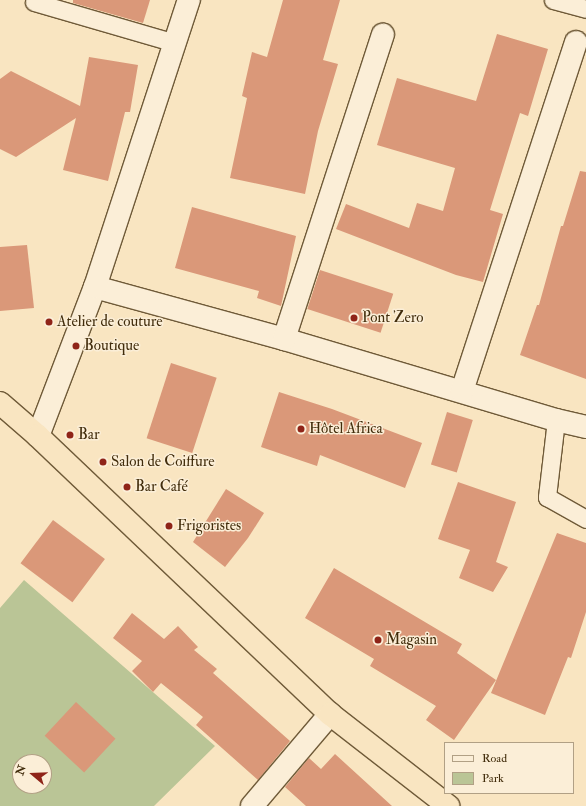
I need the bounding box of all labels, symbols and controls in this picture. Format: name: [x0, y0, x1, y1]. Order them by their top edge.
place label: Pont Zero: [362, 309, 424, 327]
place label: Atelier de couture: [57, 313, 163, 331]
marker: Pont Zero: [349, 313, 359, 323]
marker: Atelier de couture: [44, 317, 54, 327]
place label: Boutique: [84, 337, 139, 355]
marker: Boutique: [71, 341, 81, 351]
place label: Hôtel Africa: [309, 420, 383, 438]
marker: Hôtel Africa: [296, 424, 306, 434]
place label: Bar: [78, 426, 100, 444]
marker: Bar: [65, 430, 75, 440]
place label: Salon de Coiffure: [111, 453, 214, 471]
marker: Salon de Coiffure: [98, 457, 108, 467]
place label: Bar Café: [135, 478, 188, 496]
marker: Bar Café: [122, 482, 132, 492]
place label: Frigoristes: [177, 517, 241, 535]
marker: Frigoristes: [164, 521, 174, 531]
place label: Magasin: [386, 631, 437, 649]
marker: Magasin: [373, 635, 383, 645]
legend: [444, 742, 574, 794]
text: Road: [482, 751, 507, 766]
north arrow: [12, 754, 52, 794]
text: N: [13, 763, 29, 777]
text: Park: [482, 771, 504, 786]

